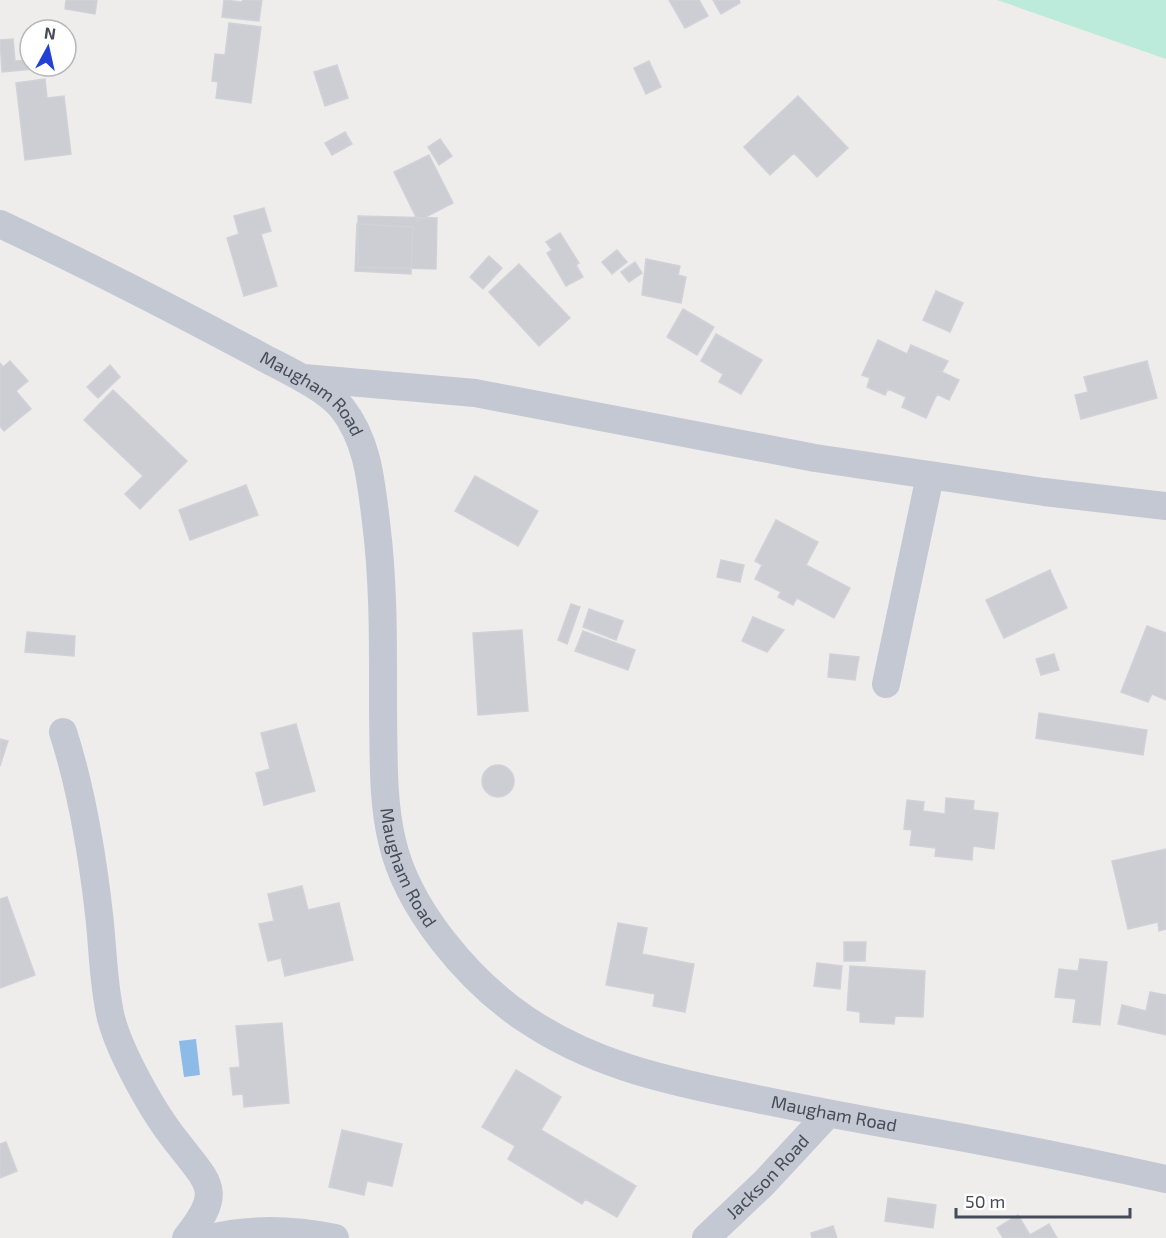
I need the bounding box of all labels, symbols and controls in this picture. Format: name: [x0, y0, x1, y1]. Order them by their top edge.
north arrow: [18, 18, 78, 78]
text: N: [43, 22, 57, 43]
street label: Maugham Road: [257, 346, 369, 439]
street label: Maugham Road: [376, 806, 442, 931]
street label: Maugham Road: [770, 1090, 899, 1136]
street label: Jackson Road: [721, 1130, 813, 1223]
scale bar: [956, 1181, 1130, 1219]
text: 50 m: [965, 1190, 1005, 1212]

